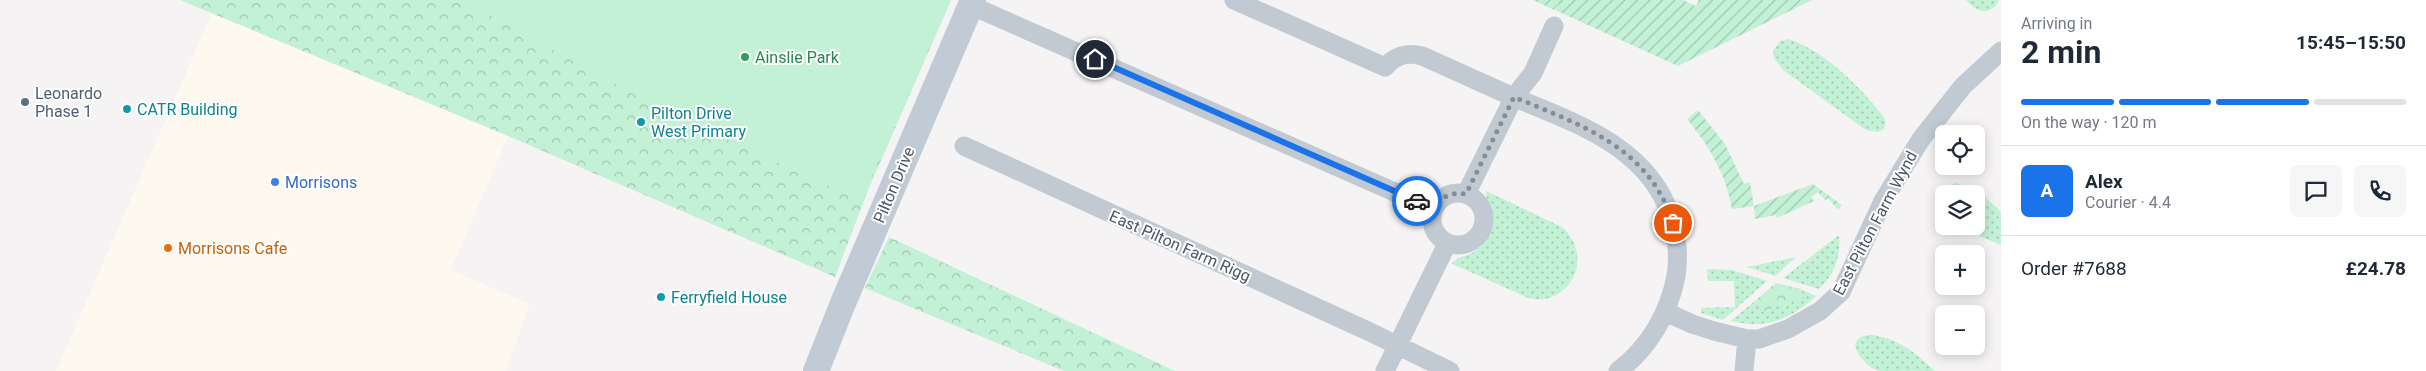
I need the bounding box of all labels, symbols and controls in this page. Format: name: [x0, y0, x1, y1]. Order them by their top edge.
text: Arriving in: [2021, 14, 2092, 33]
text: 15:45–15:50: [2296, 31, 2406, 54]
text: 2 min: [2021, 33, 2101, 71]
pin: [1074, 38, 1116, 80]
icon: home: [1081, 45, 1109, 73]
place label: Ainslie Park: [755, 48, 840, 67]
marker: Ainslie Park: [739, 51, 751, 63]
place label: Leonardo Phase 1: [35, 84, 102, 121]
marker: Leonardo Phase 1: [19, 96, 31, 108]
place label: CATR Building: [137, 100, 238, 119]
marker: CATR Building: [121, 103, 133, 115]
place label: Pilton Drive West Primary: [651, 104, 747, 141]
text: On the way · 120 m: [2021, 113, 2157, 132]
marker: Pilton Drive West Primary: [635, 116, 647, 128]
map controls: [1935, 125, 1985, 355]
button: locate: [1935, 125, 1985, 175]
street label: Pilton Drive: [869, 144, 919, 226]
street label: East Pilton Farm Wynd: [1829, 148, 1921, 298]
button: chat: [2290, 165, 2342, 217]
button: phone: [2354, 165, 2406, 217]
text: Alex: [2085, 170, 2123, 193]
place label: Morrisons: [285, 173, 357, 192]
marker: Morrisons: [269, 176, 281, 188]
courier: [1392, 176, 1442, 226]
text: A: [2041, 179, 2053, 202]
button: layers: [1935, 185, 1985, 235]
icon: car: [1403, 187, 1431, 215]
text: Courier · 4.4: [2085, 193, 2171, 212]
pin: [1652, 202, 1694, 244]
street label: East Pilton Farm Rigg: [1106, 206, 1254, 286]
icon: bag: [1659, 209, 1687, 237]
place label: Morrisons Cafe: [178, 239, 287, 258]
marker: Morrisons Cafe: [162, 242, 174, 254]
button: +: [1935, 245, 1985, 295]
text: Order #7688: [2021, 257, 2127, 280]
text: £24.78: [2346, 257, 2406, 280]
place label: Ferryfield House: [671, 288, 787, 307]
marker: Ferryfield House: [655, 291, 667, 303]
button: −: [1935, 305, 1985, 355]

